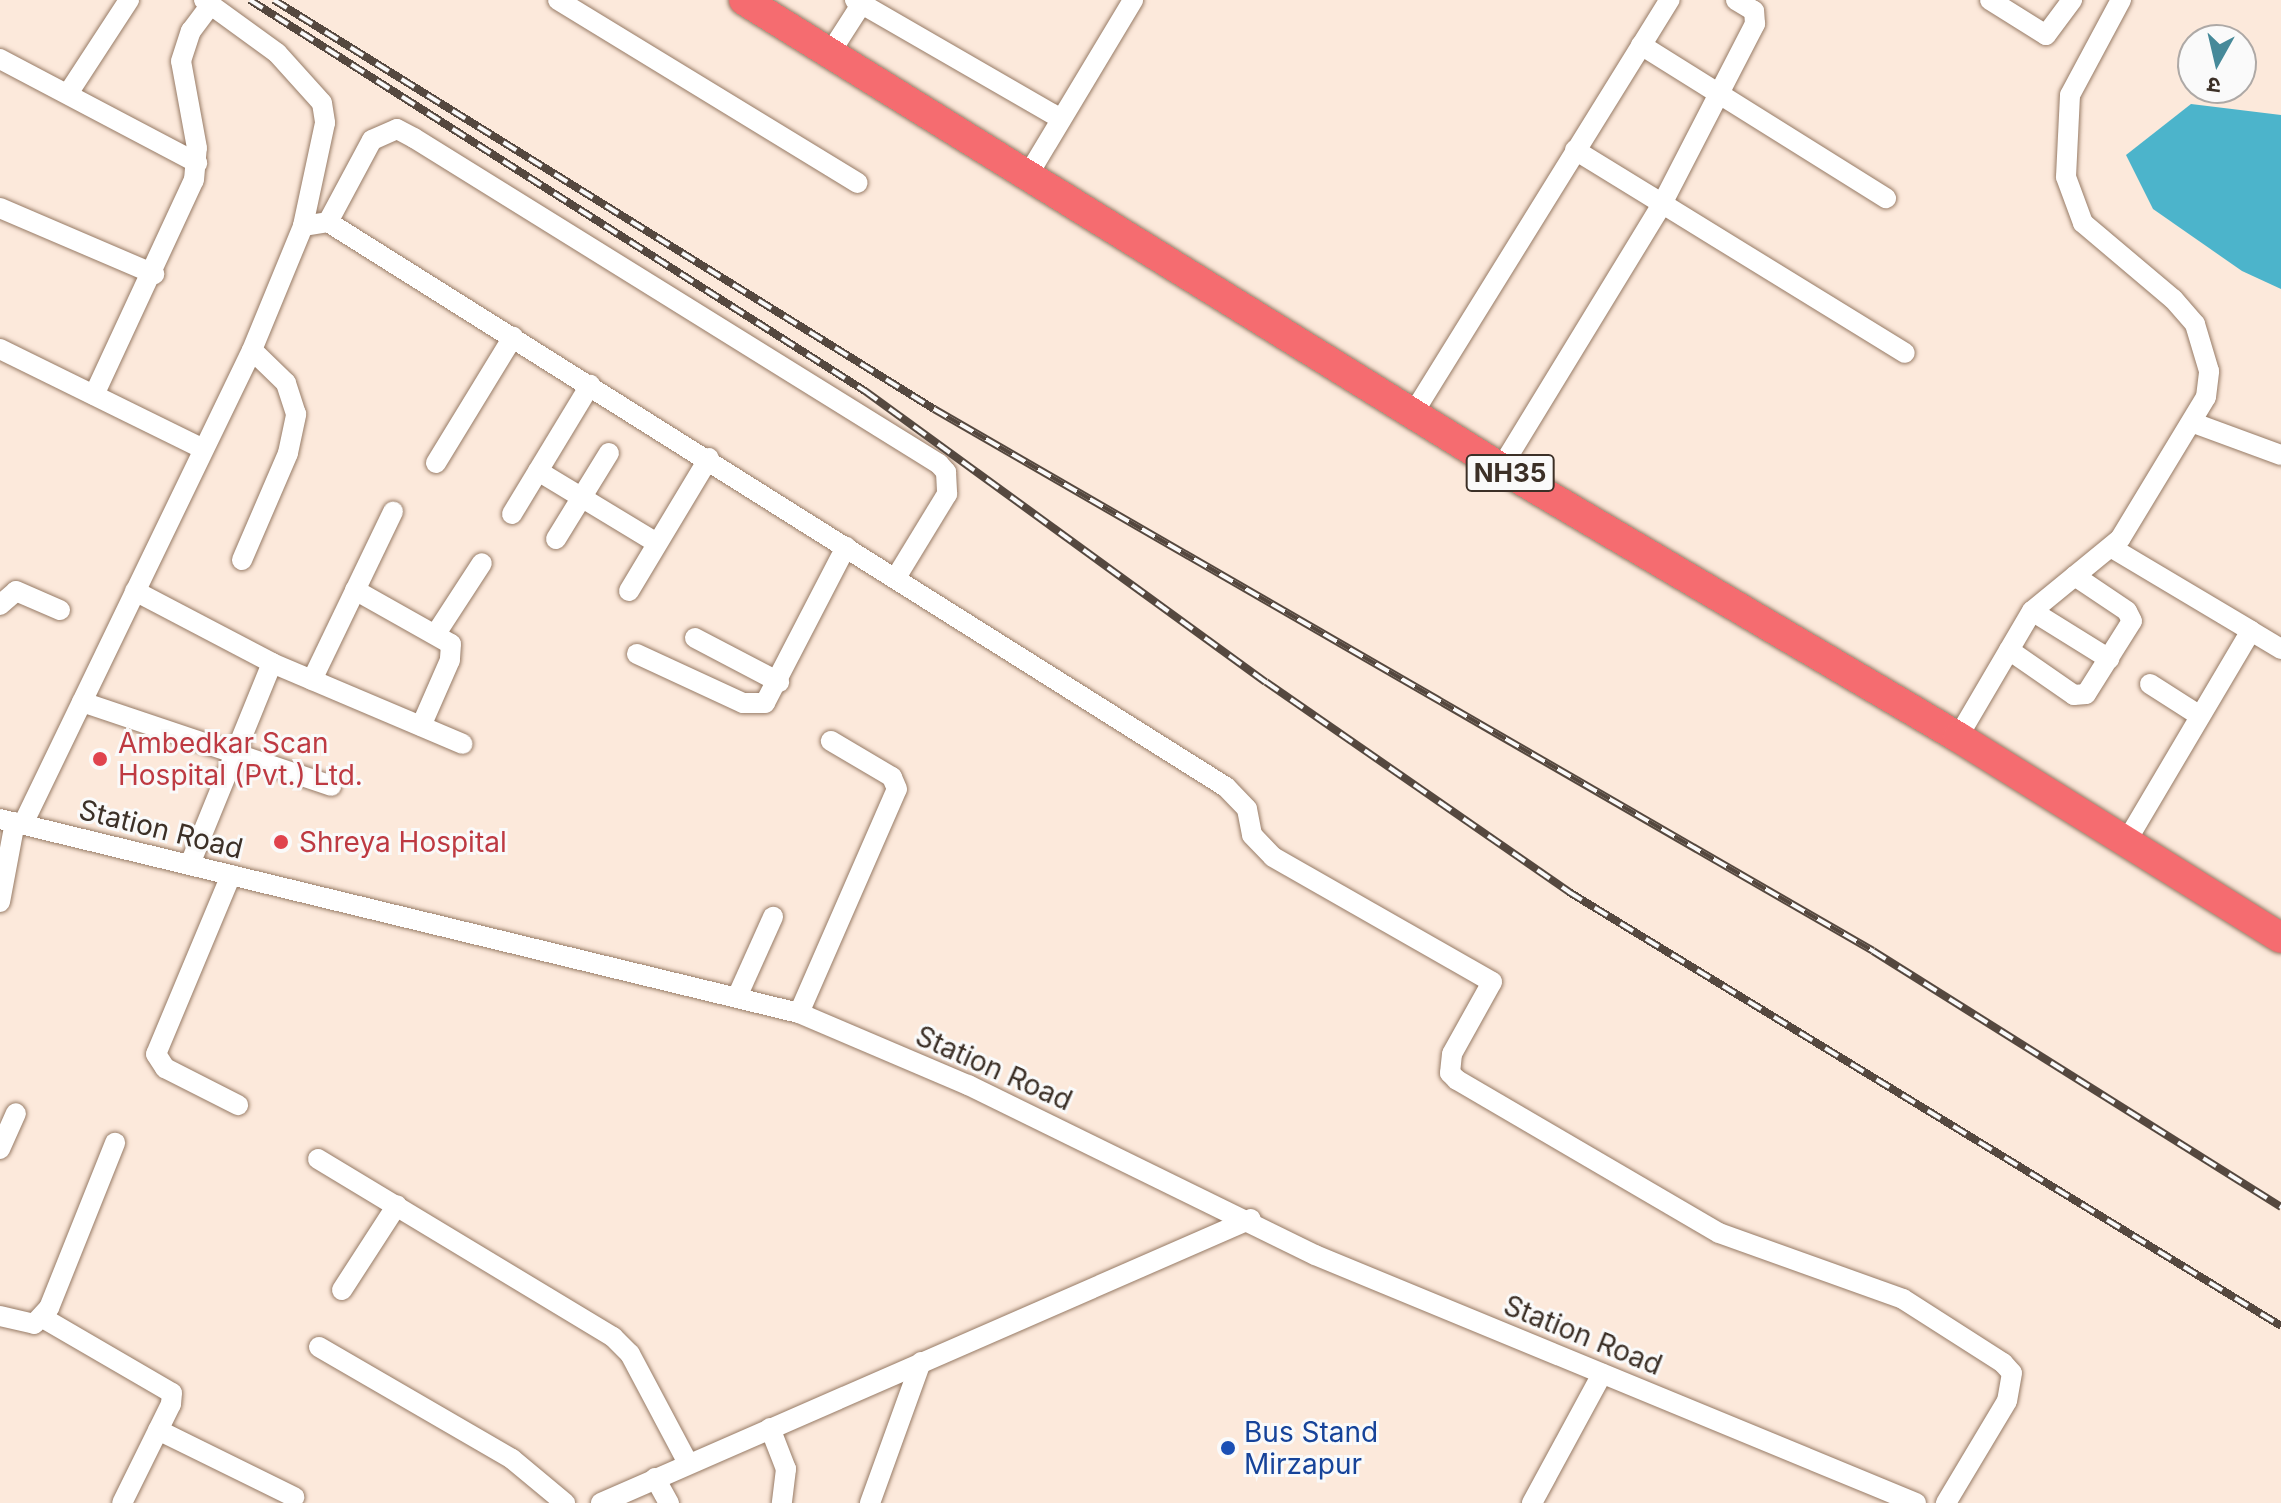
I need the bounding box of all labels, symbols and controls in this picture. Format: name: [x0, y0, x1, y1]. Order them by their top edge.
north arrow: [2177, 24, 2257, 104]
text: उ: [2206, 72, 2222, 100]
road number: NH35: [1464, 451, 1556, 495]
place label: Ambedkar Scan Hospital (Pvt.) Ltd.: [118, 726, 363, 792]
marker: Ambedkar Scan Hospital (Pvt.) Ltd.: [89, 748, 111, 770]
street label: Station Road: [76, 792, 246, 866]
place label: Shreya Hospital: [299, 825, 507, 859]
marker: Shreya Hospital: [270, 831, 292, 853]
street label: Station Road: [911, 1019, 1077, 1117]
street label: Station Road: [1499, 1288, 1667, 1382]
place label: Bus Stand Mirzapur: [1244, 1415, 1378, 1481]
marker: Bus Stand Mirzapur: [1219, 1439, 1237, 1457]

